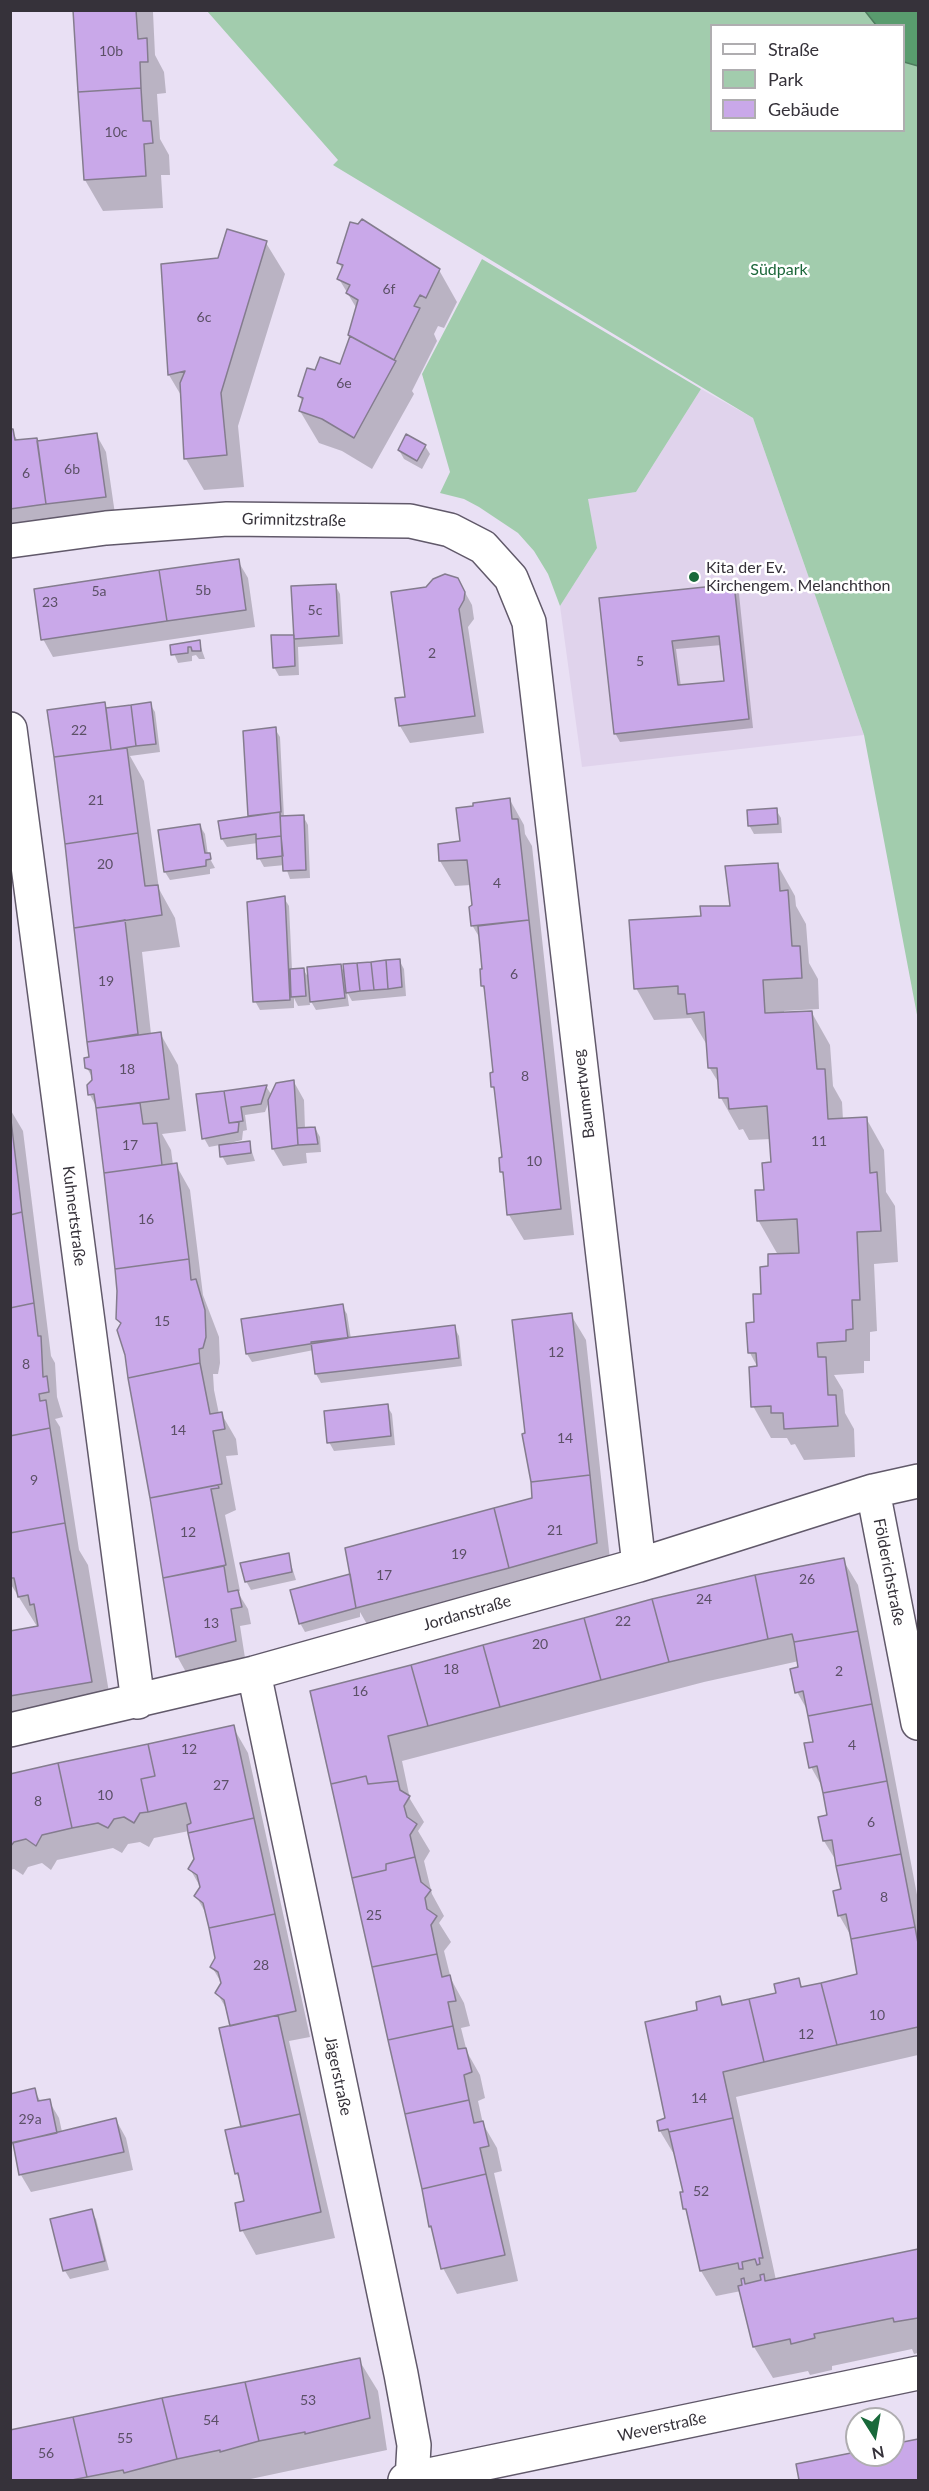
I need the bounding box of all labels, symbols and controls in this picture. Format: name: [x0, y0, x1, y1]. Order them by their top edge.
legend: [710, 24, 905, 132]
text: Straße: [768, 38, 819, 60]
house number: 10b: [99, 43, 123, 59]
text: Park: [768, 68, 803, 90]
text: Gebäude: [768, 98, 839, 120]
house number: 10c: [105, 124, 127, 140]
park label: Südpark: [750, 260, 808, 280]
house number: 6f: [382, 281, 396, 297]
house number: 6c: [197, 309, 211, 325]
house number: 6e: [336, 375, 352, 391]
house number: 6b: [64, 461, 80, 477]
house number: 6: [22, 465, 30, 481]
street label: Grimnitzstraße: [242, 509, 346, 531]
place label: Kita der Ev. Kirchengem. Melanchthon: [706, 558, 890, 596]
marker: Kita der Ev. Kirchengem. Melanchthon: [687, 570, 701, 584]
house number: 5b: [195, 582, 211, 598]
house number: 5a: [91, 583, 107, 599]
house number: 23: [42, 594, 58, 610]
house number: 5c: [308, 602, 322, 618]
house number: 2: [428, 645, 436, 661]
house number: 5: [636, 653, 644, 669]
house number: 22: [71, 722, 87, 738]
house number: 21: [88, 792, 104, 808]
house number: 20: [97, 856, 113, 872]
house number: 4: [493, 875, 501, 891]
house number: 6: [510, 966, 518, 982]
house number: 19: [98, 973, 114, 989]
street label: Baumertweg: [569, 1048, 599, 1140]
house number: 18: [119, 1061, 135, 1077]
house number: 8: [521, 1068, 529, 1084]
house number: 11: [811, 1133, 827, 1149]
house number: 17: [122, 1137, 138, 1153]
house number: 10: [526, 1153, 542, 1169]
street label: Kuhnertstraße: [58, 1165, 90, 1267]
house number: 16: [138, 1211, 154, 1227]
house number: 15: [154, 1313, 170, 1329]
house number: 12: [548, 1344, 564, 1360]
house number: 8: [22, 1356, 30, 1372]
house number: 14: [170, 1422, 186, 1438]
house number: 14: [557, 1430, 573, 1446]
house number: 9: [30, 1472, 38, 1488]
street label: Földerichstraße: [869, 1517, 909, 1627]
house number: 21: [547, 1522, 563, 1538]
house number: 12: [180, 1524, 196, 1540]
house number: 19: [451, 1546, 467, 1562]
house number: 17: [376, 1567, 392, 1583]
house number: 26: [799, 1571, 815, 1587]
street label: Jordanstraße: [421, 1591, 513, 1635]
house number: 24: [696, 1591, 712, 1607]
house number: 22: [615, 1613, 631, 1629]
house number: 13: [203, 1615, 219, 1631]
house number: 20: [532, 1636, 548, 1652]
house number: 18: [443, 1661, 459, 1677]
house number: 2: [835, 1663, 843, 1679]
house number: 16: [352, 1683, 368, 1699]
house number: 4: [848, 1737, 856, 1753]
house number: 12: [181, 1741, 197, 1757]
house number: 27: [213, 1777, 229, 1793]
house number: 10: [97, 1787, 113, 1803]
house number: 8: [34, 1793, 42, 1809]
house number: 6: [867, 1814, 875, 1830]
house number: 8: [880, 1889, 888, 1905]
house number: 25: [366, 1907, 382, 1923]
house number: 28: [253, 1957, 269, 1973]
house number: 10: [869, 2007, 885, 2023]
house number: 12: [798, 2026, 814, 2042]
street label: Jägerstraße: [320, 2034, 356, 2118]
house number: 14: [691, 2090, 707, 2106]
house number: 29a: [18, 2111, 42, 2127]
house number: 52: [693, 2183, 709, 2199]
house number: 53: [300, 2392, 316, 2408]
north arrow: [845, 2407, 905, 2467]
street label: Weverstraße: [616, 2408, 708, 2446]
house number: 54: [203, 2412, 219, 2428]
house number: 55: [117, 2430, 133, 2446]
text: N: [870, 2443, 886, 2464]
house number: 56: [38, 2445, 54, 2461]

